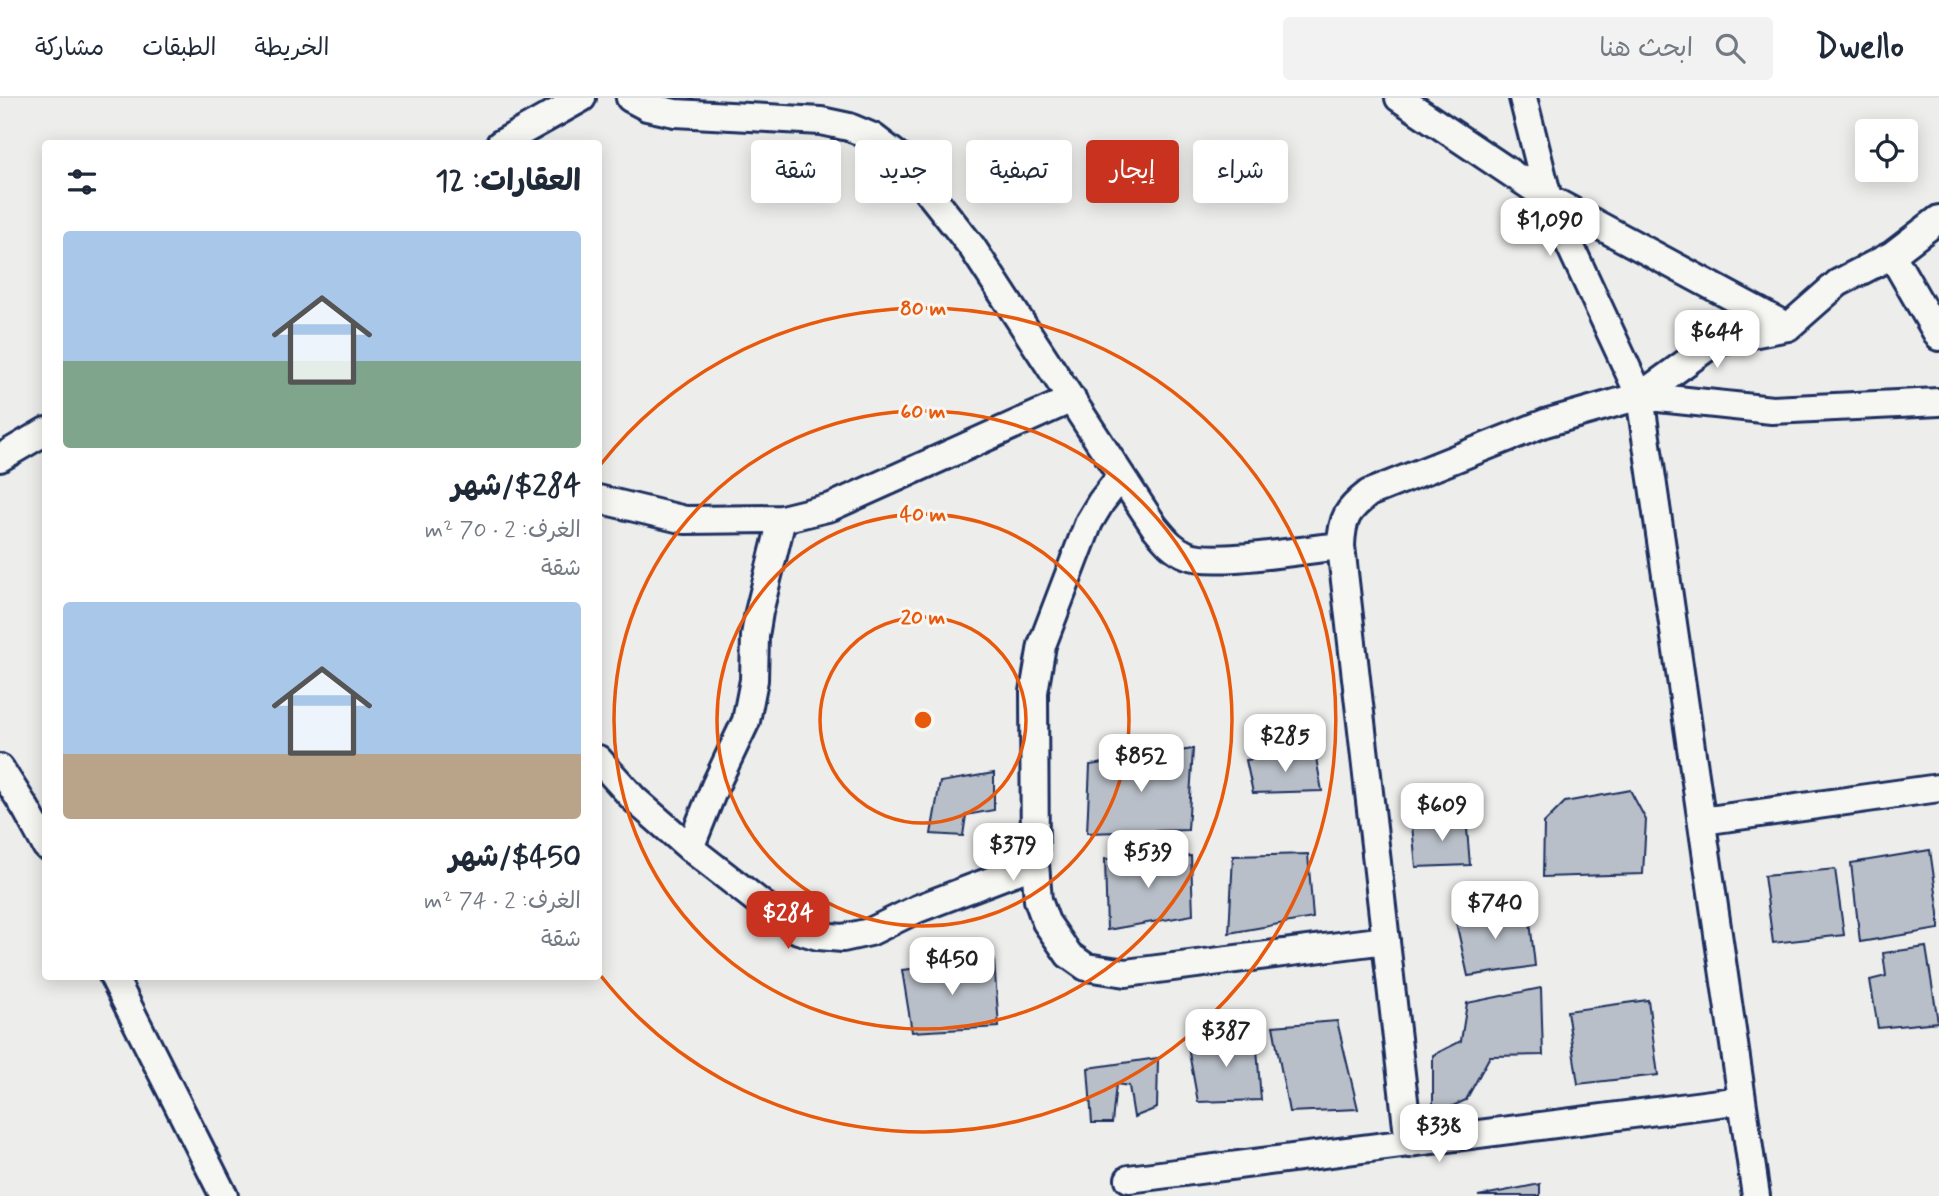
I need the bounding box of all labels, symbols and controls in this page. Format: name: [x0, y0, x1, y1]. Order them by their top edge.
search box: [1283, 17, 1773, 80]
text: Dwello: [1815, 26, 1904, 70]
icon: search: [1711, 29, 1749, 67]
text: ابحث هنا: [1599, 32, 1693, 66]
text: مشاركة: [35, 33, 104, 64]
text: الطبقات: [142, 33, 217, 64]
text: الخريطة: [255, 33, 329, 64]
map controls: [1855, 119, 1918, 182]
button: locate: [1855, 119, 1918, 182]
chip: شقة: [751, 140, 841, 203]
chip: جديد: [855, 140, 952, 203]
chip: تصفية: [966, 140, 1072, 203]
chip: إيجار: [1086, 140, 1179, 203]
chip: شراء: [1193, 140, 1288, 203]
text: العقارات: 12: [435, 162, 581, 201]
icon: filters: [63, 163, 101, 201]
pin: $1,090: [1493, 198, 1607, 258]
text: $1,090: [1517, 206, 1583, 236]
icon: home: [259, 277, 385, 403]
text: 80 m: [900, 295, 946, 323]
pin: $644: [1676, 310, 1758, 370]
text: $644: [1691, 318, 1743, 348]
text: 60 m: [900, 398, 946, 426]
text: $284/شهر: [452, 467, 581, 506]
text: 40 m: [900, 501, 947, 529]
text: الغرف: 2 · 70 m²: [425, 516, 581, 546]
text: شقة: [541, 554, 581, 584]
text: 20 m: [901, 604, 946, 632]
icon: home: [259, 648, 385, 774]
centre of rings: [911, 708, 935, 732]
pin: $285: [1244, 714, 1326, 774]
text: $285: [1260, 722, 1310, 752]
pin: $852: [1100, 734, 1182, 794]
text: $852: [1115, 742, 1167, 772]
pin: $609: [1401, 784, 1483, 843]
text: $609: [1417, 791, 1467, 821]
pin: $379: [972, 824, 1054, 883]
pin: $539: [1107, 830, 1189, 890]
text: $379: [989, 831, 1037, 861]
text: $450/شهر: [449, 838, 581, 877]
text: $539: [1123, 838, 1173, 868]
pin: $740: [1454, 882, 1536, 941]
text: الغرف: 2 · 74 m²: [424, 887, 581, 917]
text: $740: [1467, 889, 1523, 919]
pin: $284: [747, 892, 829, 951]
text: $284: [763, 899, 813, 929]
text: شقة: [541, 925, 581, 955]
pin: $450: [911, 937, 993, 997]
text: $450: [925, 945, 979, 975]
pin: $387: [1185, 1010, 1267, 1069]
text: $387: [1201, 1017, 1251, 1047]
pin: $338: [1398, 1104, 1480, 1164]
text: $338: [1416, 1112, 1462, 1142]

